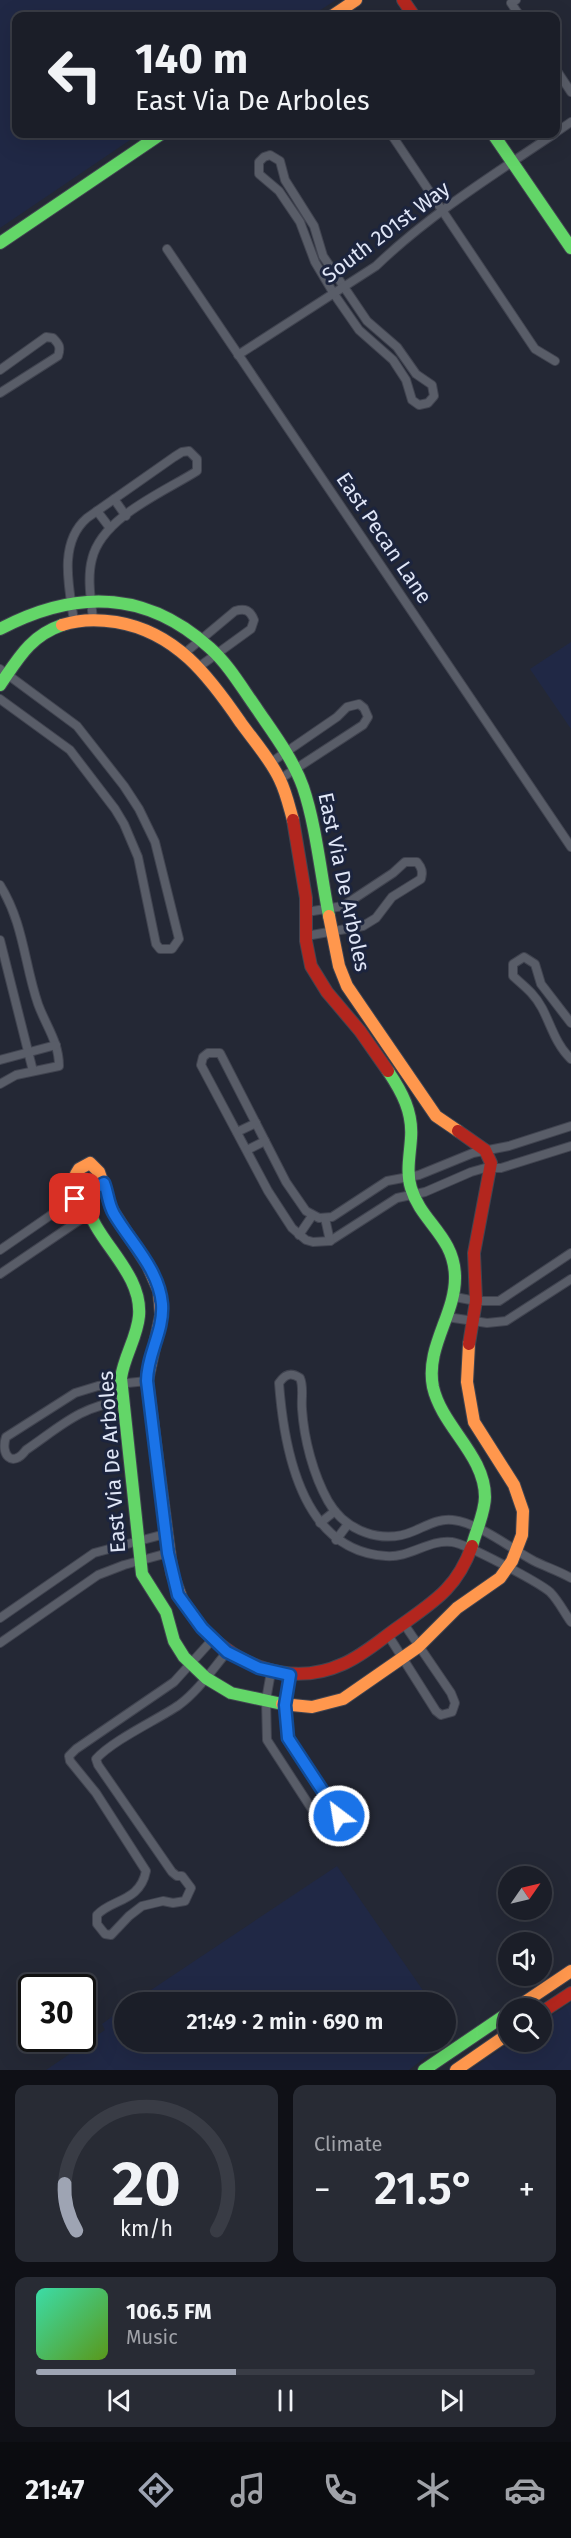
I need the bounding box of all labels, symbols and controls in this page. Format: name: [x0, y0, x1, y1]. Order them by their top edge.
text: 140 m: [135, 34, 248, 84]
icon: left: [36, 36, 114, 114]
text: East Via De Arboles: [135, 85, 370, 117]
street label: South 201st Way: [317, 175, 456, 288]
street label: East Pecan Lane: [331, 467, 437, 609]
street label: East Via De Arboles: [312, 790, 376, 974]
pin: [49, 1173, 100, 1224]
icon: arrive: [58, 1182, 91, 1215]
street label: East Via De Arboles: [93, 1370, 131, 1554]
position arrow: [307, 1784, 371, 1848]
north arrow: [498, 1866, 552, 1920]
map controls: [498, 1866, 552, 2052]
button: sound: [498, 1932, 552, 1986]
speed limit sign: 30: [18, 1974, 96, 2052]
button: search: [498, 1998, 552, 2052]
text: 21:49 · 2 min · 690 m: [187, 2008, 384, 2035]
text: Climate: [314, 2132, 382, 2156]
text: 20: [112, 2147, 181, 2222]
text: 21.5°: [374, 2162, 475, 2216]
text: −: [314, 2170, 331, 2210]
text: +: [519, 2170, 535, 2210]
text: km/h: [120, 2216, 173, 2242]
text: 106.5 FM: [126, 2298, 211, 2325]
text: Music: [126, 2325, 178, 2349]
icon: previous: [103, 2384, 136, 2417]
icon: pause: [269, 2384, 302, 2417]
icon: next: [435, 2384, 468, 2417]
icon: directions: [135, 2469, 177, 2511]
icon: music: [227, 2469, 269, 2511]
icon: phone: [319, 2469, 361, 2511]
icon: climate: [412, 2469, 454, 2511]
icon: car: [504, 2469, 546, 2511]
text: 21:47: [25, 2474, 85, 2506]

